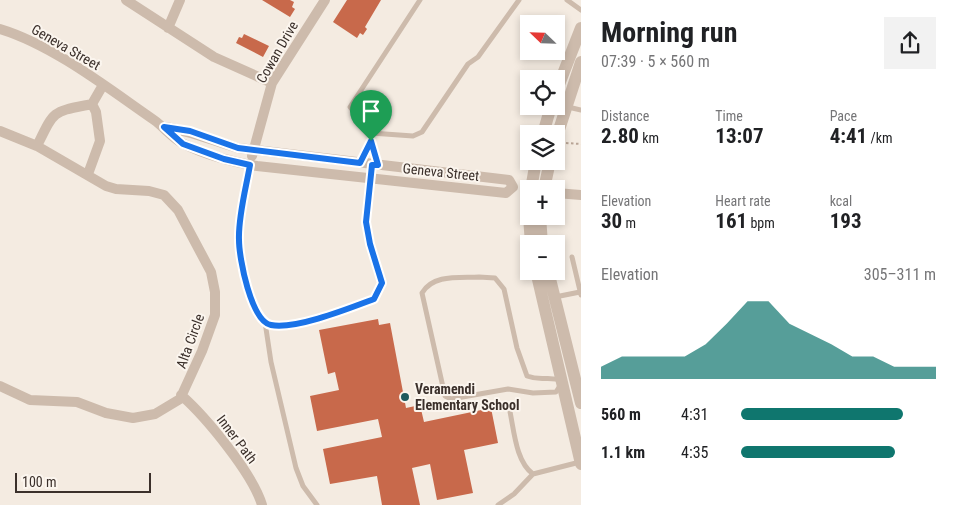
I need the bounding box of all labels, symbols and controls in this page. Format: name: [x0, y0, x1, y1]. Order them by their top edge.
north arrow: [520, 15, 565, 60]
map controls: [520, 15, 565, 280]
text: Morning run: [601, 16, 737, 49]
button: share: [884, 17, 936, 69]
street label: Cowan Drive: [253, 18, 301, 86]
street label: Geneva Street: [29, 21, 103, 73]
text: 07:39 · 5 × 560 m: [601, 52, 710, 71]
button: locate: [520, 70, 565, 115]
pin: [350, 90, 392, 141]
icon: arrive: [357, 97, 385, 125]
text: Distance: [601, 108, 649, 124]
text: Time: [715, 108, 743, 124]
text: Pace: [830, 108, 857, 124]
text: 2.80: [601, 124, 639, 148]
text: 13:07: [715, 124, 764, 148]
text: 4:41: [830, 124, 867, 148]
button: layers: [520, 125, 565, 170]
text: km: [639, 130, 659, 146]
text: /km: [867, 130, 893, 146]
street label: Geneva Street: [402, 160, 480, 184]
button: +: [520, 180, 565, 225]
text: Elevation: [601, 193, 651, 209]
text: Heart rate: [715, 193, 771, 209]
text: kcal: [830, 193, 852, 209]
text: 30: [601, 209, 622, 233]
text: 161: [715, 209, 747, 233]
text: 193: [830, 209, 862, 233]
text: m: [622, 215, 636, 231]
text: bpm: [747, 215, 775, 231]
button: −: [520, 235, 565, 280]
text: Elevation: [601, 265, 659, 284]
text: 305–311 m: [864, 265, 936, 284]
street label: Alta Circle: [173, 311, 207, 370]
place label: Veramendi Elementary School: [415, 381, 520, 413]
marker: Veramendi Elementary School: [399, 391, 411, 403]
text: 560 m: [601, 405, 641, 424]
text: 4:31: [681, 405, 708, 424]
street label: Inner Path: [214, 412, 260, 466]
text: 1.1 km: [601, 443, 645, 462]
text: 4:35: [681, 443, 708, 462]
scale bar: [15, 470, 151, 493]
text: 100 m: [22, 474, 57, 490]

